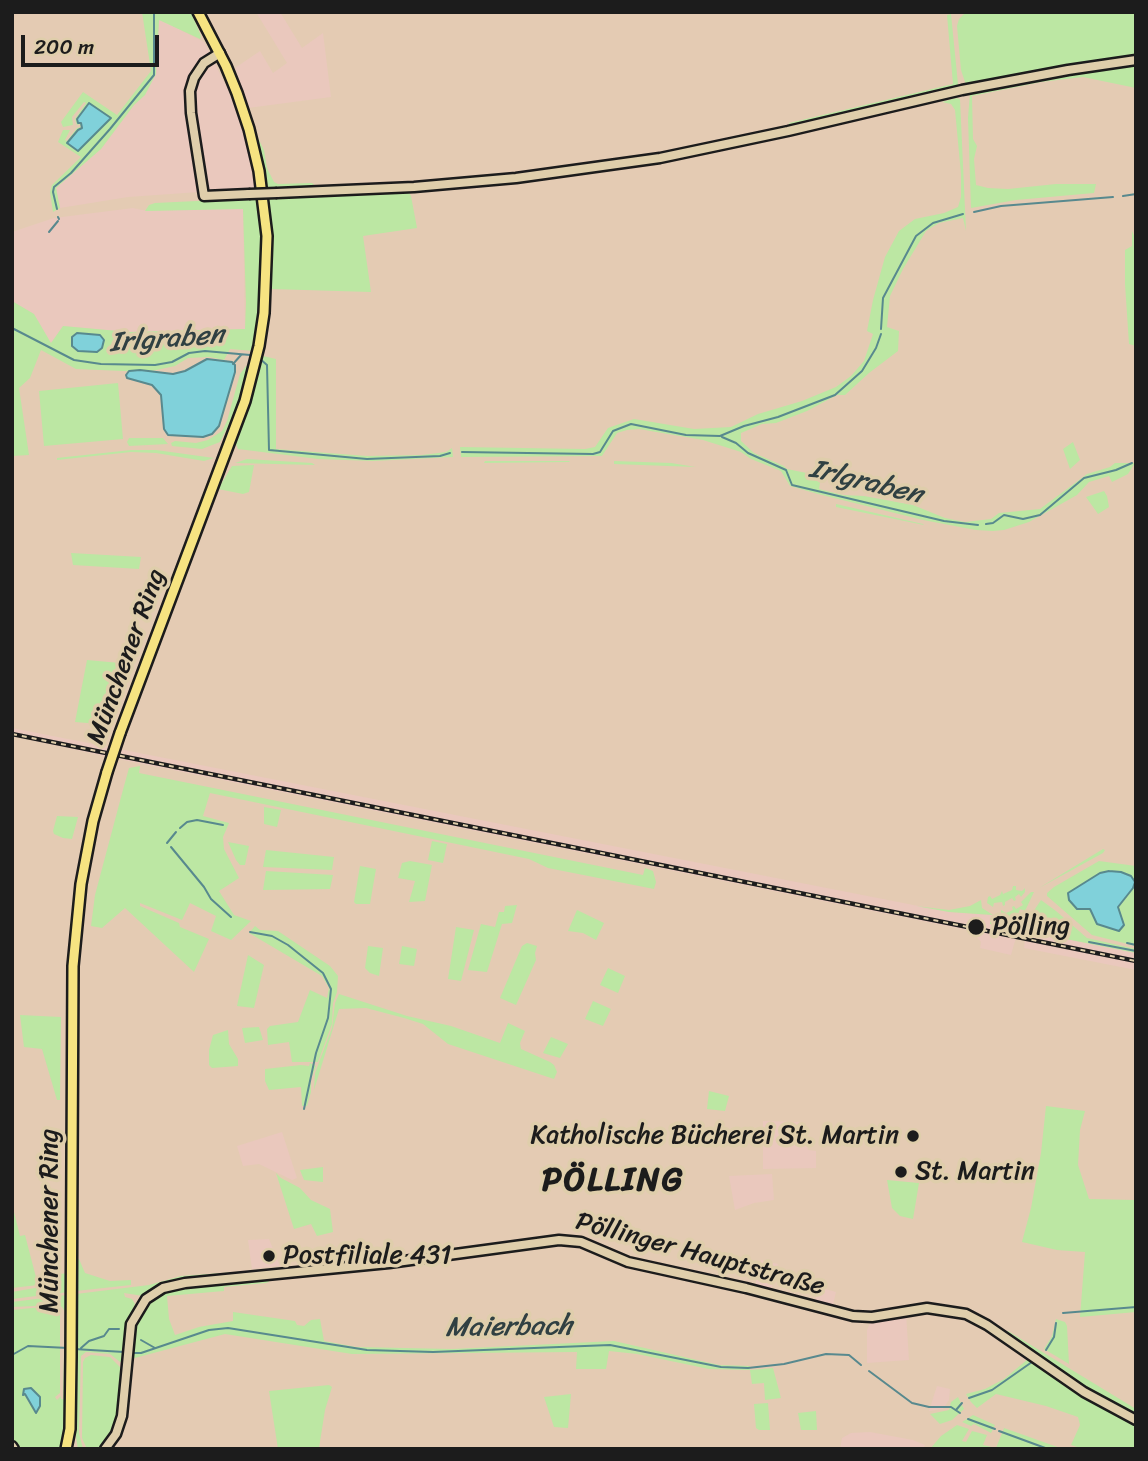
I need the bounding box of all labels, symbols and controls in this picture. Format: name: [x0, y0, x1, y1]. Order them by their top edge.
scale bar: [24, 21, 163, 65]
text: 200 m: [34, 28, 94, 66]
water label: Irlgraben: [109, 319, 225, 361]
water label: Irlgraben: [806, 453, 926, 513]
street label: Münchener Ring: [81, 565, 173, 749]
place label: Pölling: [992, 911, 1070, 943]
marker: Pölling: [966, 917, 986, 937]
place label: Katholische Bücherei St. Martin: [531, 1120, 899, 1152]
marker: Katholische Bücherei St. Martin: [905, 1128, 921, 1144]
street label: Münchener Ring: [34, 1129, 66, 1313]
place label: St. Martin: [915, 1156, 1035, 1188]
district label: PÖLLING: [543, 1162, 683, 1202]
marker: St. Martin: [893, 1164, 909, 1180]
street label: Pöllinger Hauptstraße: [572, 1207, 828, 1303]
place label: Postfiliale 431: [283, 1240, 451, 1272]
marker: Postfiliale 431: [261, 1248, 277, 1264]
water label: Maierbach: [445, 1310, 573, 1346]

